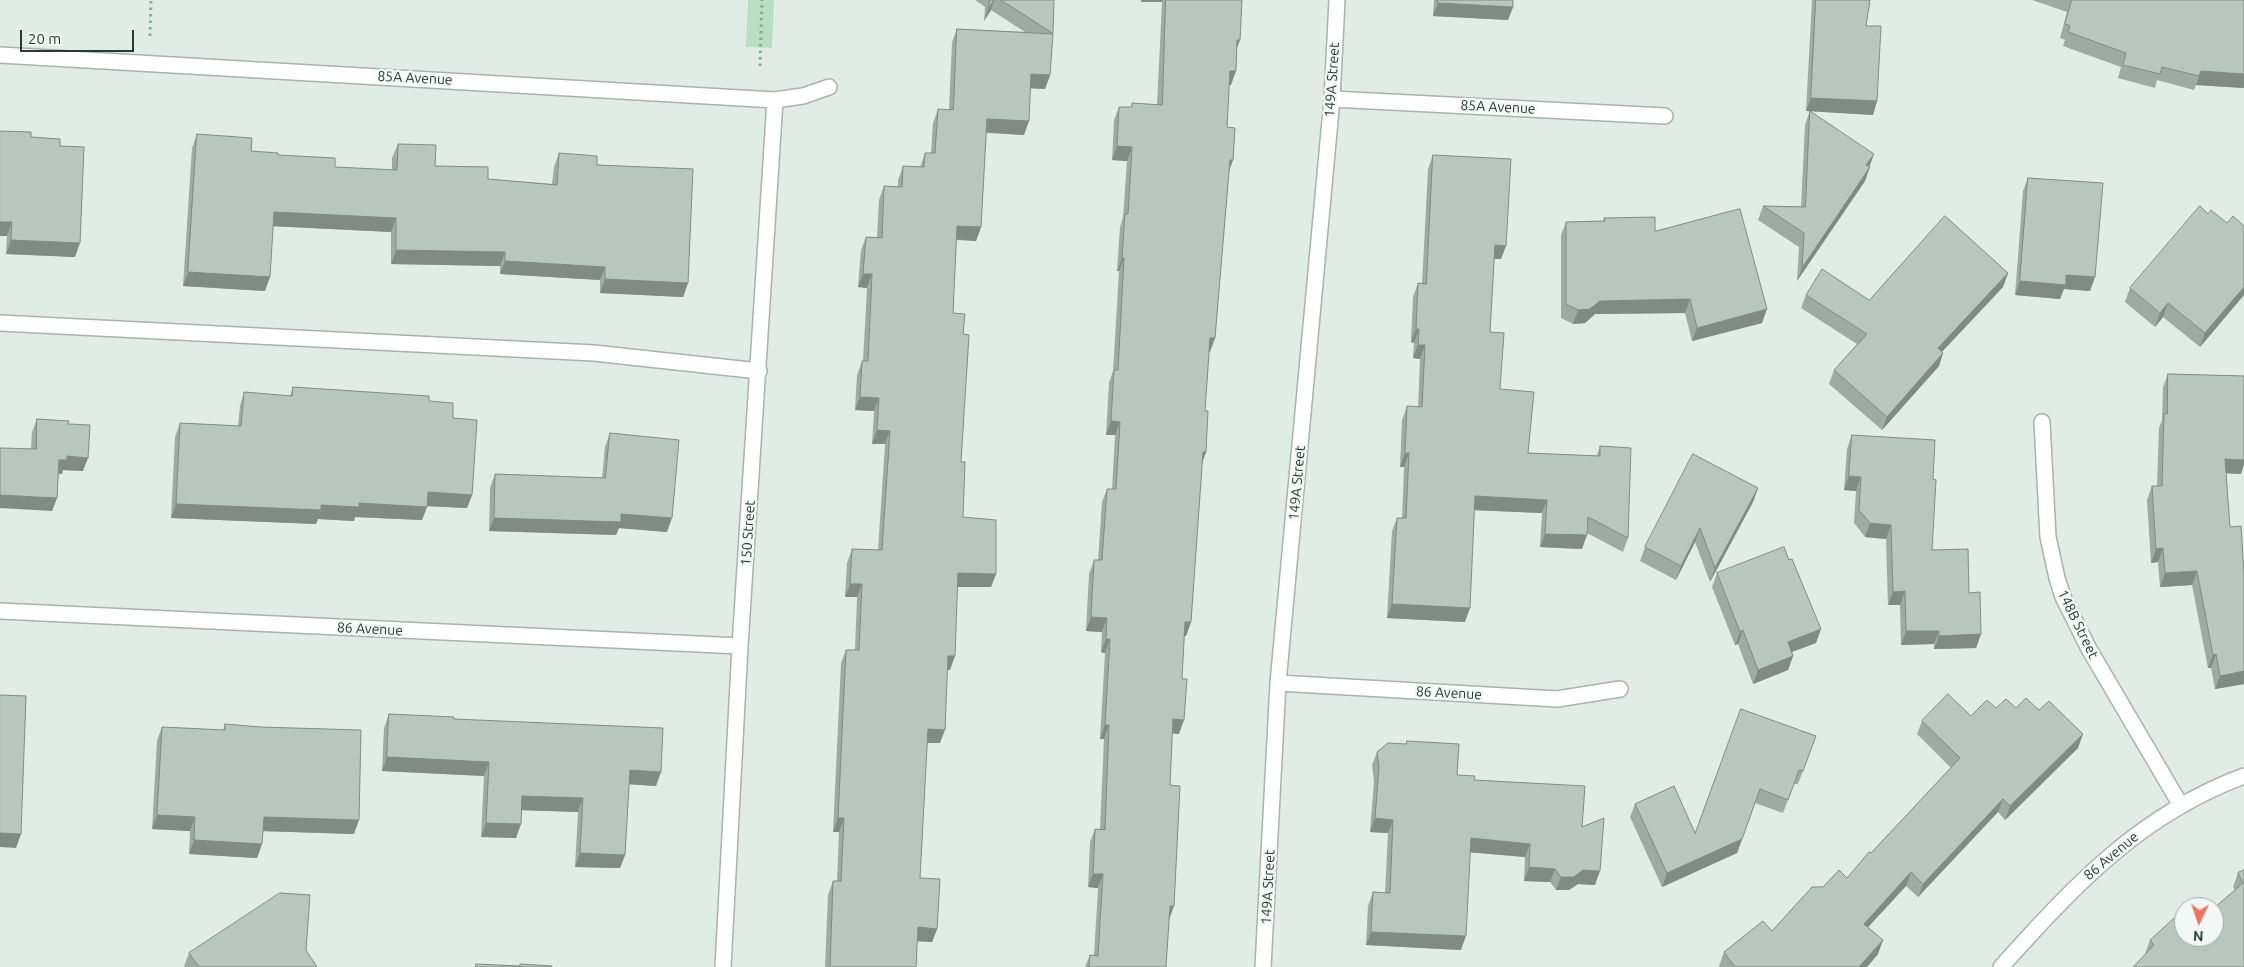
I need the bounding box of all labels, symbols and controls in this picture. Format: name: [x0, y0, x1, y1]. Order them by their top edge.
scale bar: [22, 20, 136, 52]
text: 20 m: [28, 30, 61, 47]
street label: 149A Street: [1321, 42, 1343, 118]
street label: 85A Avenue: [377, 68, 453, 88]
street label: 85A Avenue: [1460, 97, 1536, 117]
street label: 149A Street: [1285, 445, 1309, 521]
street label: 150 Street: [737, 500, 759, 566]
street label: 148B Street: [2054, 587, 2102, 661]
street label: 86 Avenue: [337, 619, 403, 639]
street label: 86 Avenue: [1416, 683, 1482, 703]
street label: 86 Avenue: [2080, 828, 2142, 884]
street label: 149A Street: [1258, 849, 1278, 925]
north arrow: [2174, 897, 2224, 947]
text: N: [2193, 928, 2204, 944]

